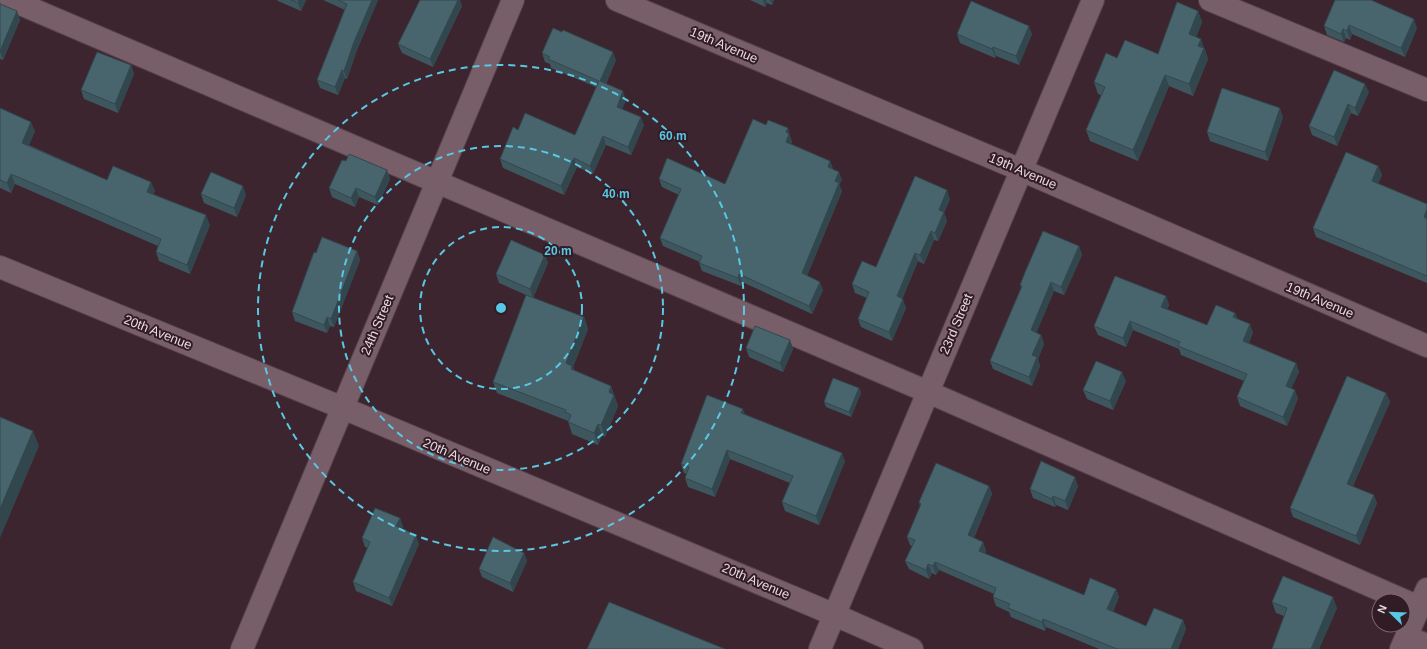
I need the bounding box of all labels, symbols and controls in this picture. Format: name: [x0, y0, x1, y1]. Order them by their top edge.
street label: 19th Avenue: [688, 24, 760, 66]
text: 60 m: [659, 129, 687, 143]
street label: 19th Avenue: [987, 150, 1059, 192]
text: 40 m: [602, 187, 630, 201]
text: 20 m: [544, 244, 572, 258]
street label: 19th Avenue: [1284, 279, 1356, 321]
street label: 23rd Street: [937, 291, 976, 357]
street label: 24th Street: [358, 292, 396, 357]
centre of rings: [494, 301, 508, 315]
street label: 20th Avenue: [122, 312, 194, 352]
street label: 20th Avenue: [421, 435, 493, 477]
street label: 20th Avenue: [720, 560, 792, 602]
north arrow: [1371, 593, 1411, 633]
text: N: [1375, 603, 1389, 615]

